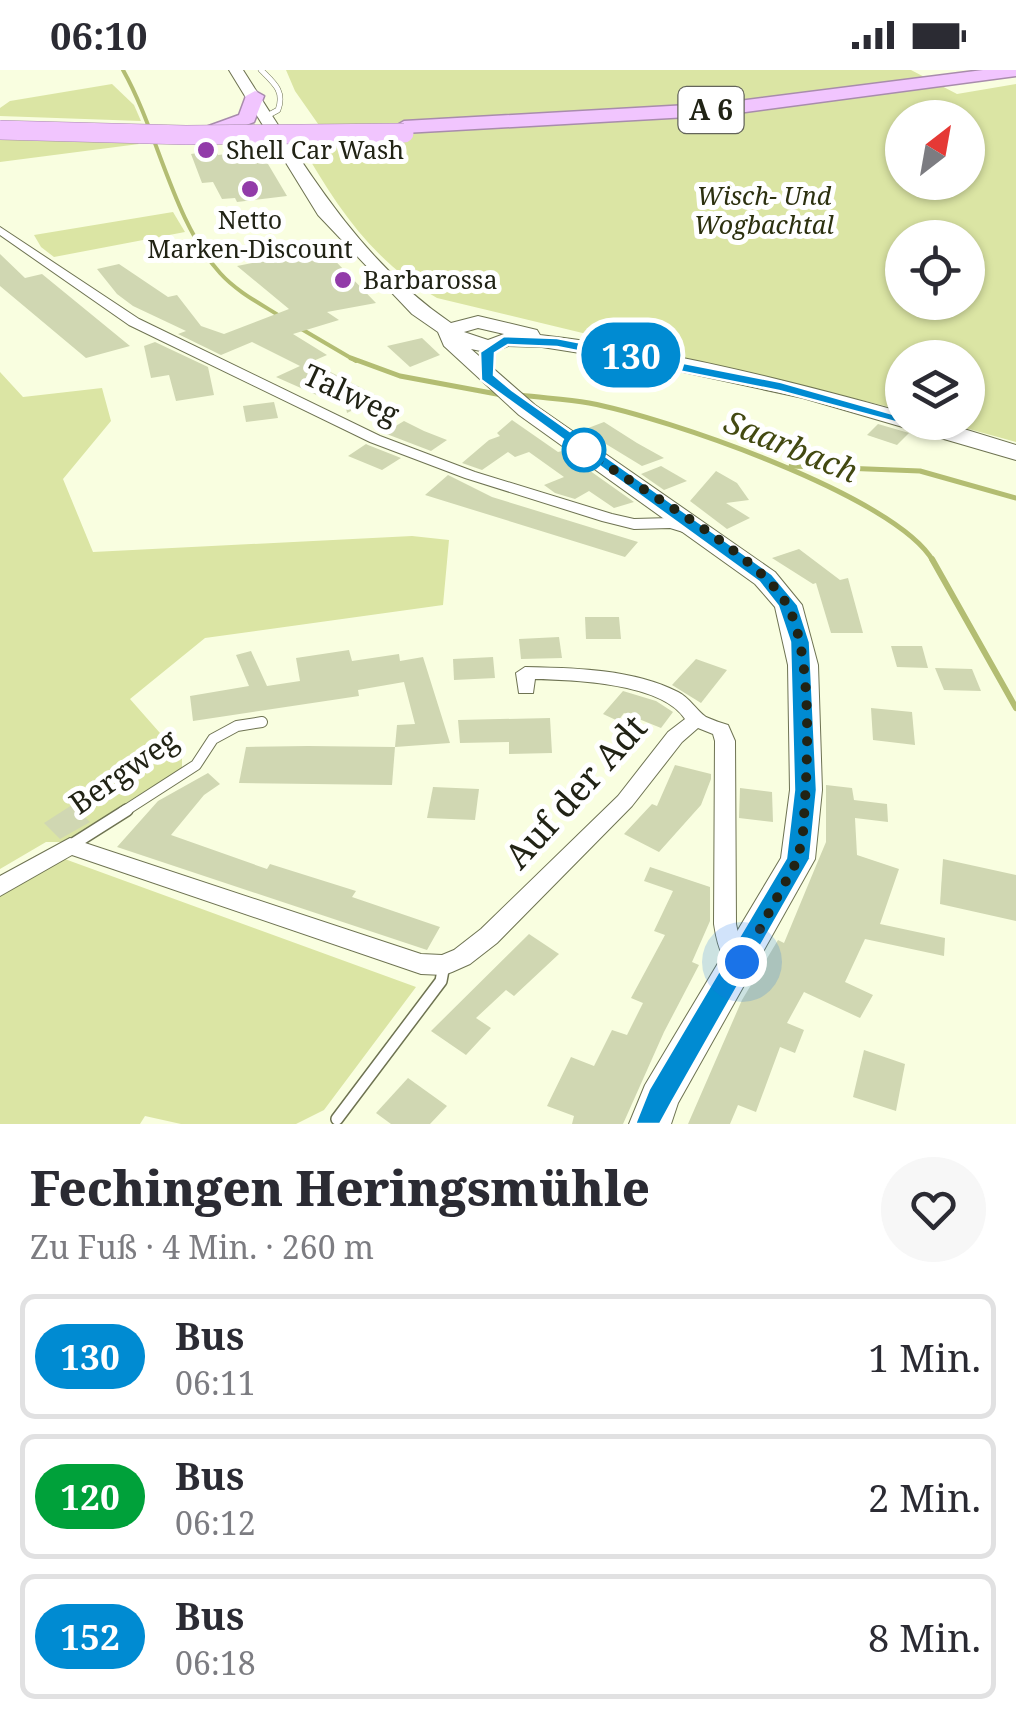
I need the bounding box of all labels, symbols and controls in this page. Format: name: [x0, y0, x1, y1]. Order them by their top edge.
text: 06:10: [50, 9, 147, 61]
road number: A 6: [678, 87, 744, 133]
north arrow: [885, 100, 985, 200]
map controls: [885, 100, 985, 440]
place label: Shell Car Wash: [226, 132, 404, 166]
marker: Shell Car Wash: [195, 139, 217, 161]
marker: Netto Marken-Discount: [239, 178, 261, 200]
park label: Wisch- Und Wogbachtal: [694, 178, 834, 241]
place label: Netto Marken-Discount: [147, 202, 353, 265]
button: locate: [885, 220, 985, 320]
place label: Barbarossa: [363, 262, 497, 296]
marker: Barbarossa: [332, 269, 354, 291]
line badge: 130: [574, 322, 688, 388]
text: 130: [601, 332, 661, 379]
button: layers: [885, 340, 985, 440]
street label: Talweg: [297, 354, 406, 434]
water label: Saarbach: [718, 399, 865, 492]
unlabelled marker: [563, 429, 605, 471]
street label: Auf der Adt: [493, 704, 657, 878]
street label: Bergweg: [61, 718, 186, 823]
your location: [717, 937, 767, 987]
text: Fechingen Heringsmühle: [30, 1155, 650, 1220]
button: heart: [881, 1157, 986, 1262]
text: Zu Fuß · 4 Min. · 260 m: [30, 1225, 374, 1268]
text: Bus: [175, 1309, 244, 1361]
text: 1 Min.: [868, 1331, 981, 1383]
text: 130: [60, 1333, 120, 1380]
text: 06:11: [175, 1361, 256, 1404]
text: Bus: [175, 1449, 244, 1501]
text: 2 Min.: [868, 1471, 981, 1523]
text: 120: [60, 1473, 120, 1520]
text: 06:12: [175, 1501, 256, 1544]
text: Bus: [175, 1589, 244, 1641]
text: 8 Min.: [868, 1611, 981, 1663]
text: 152: [60, 1613, 120, 1660]
text: 06:18: [175, 1641, 256, 1684]

